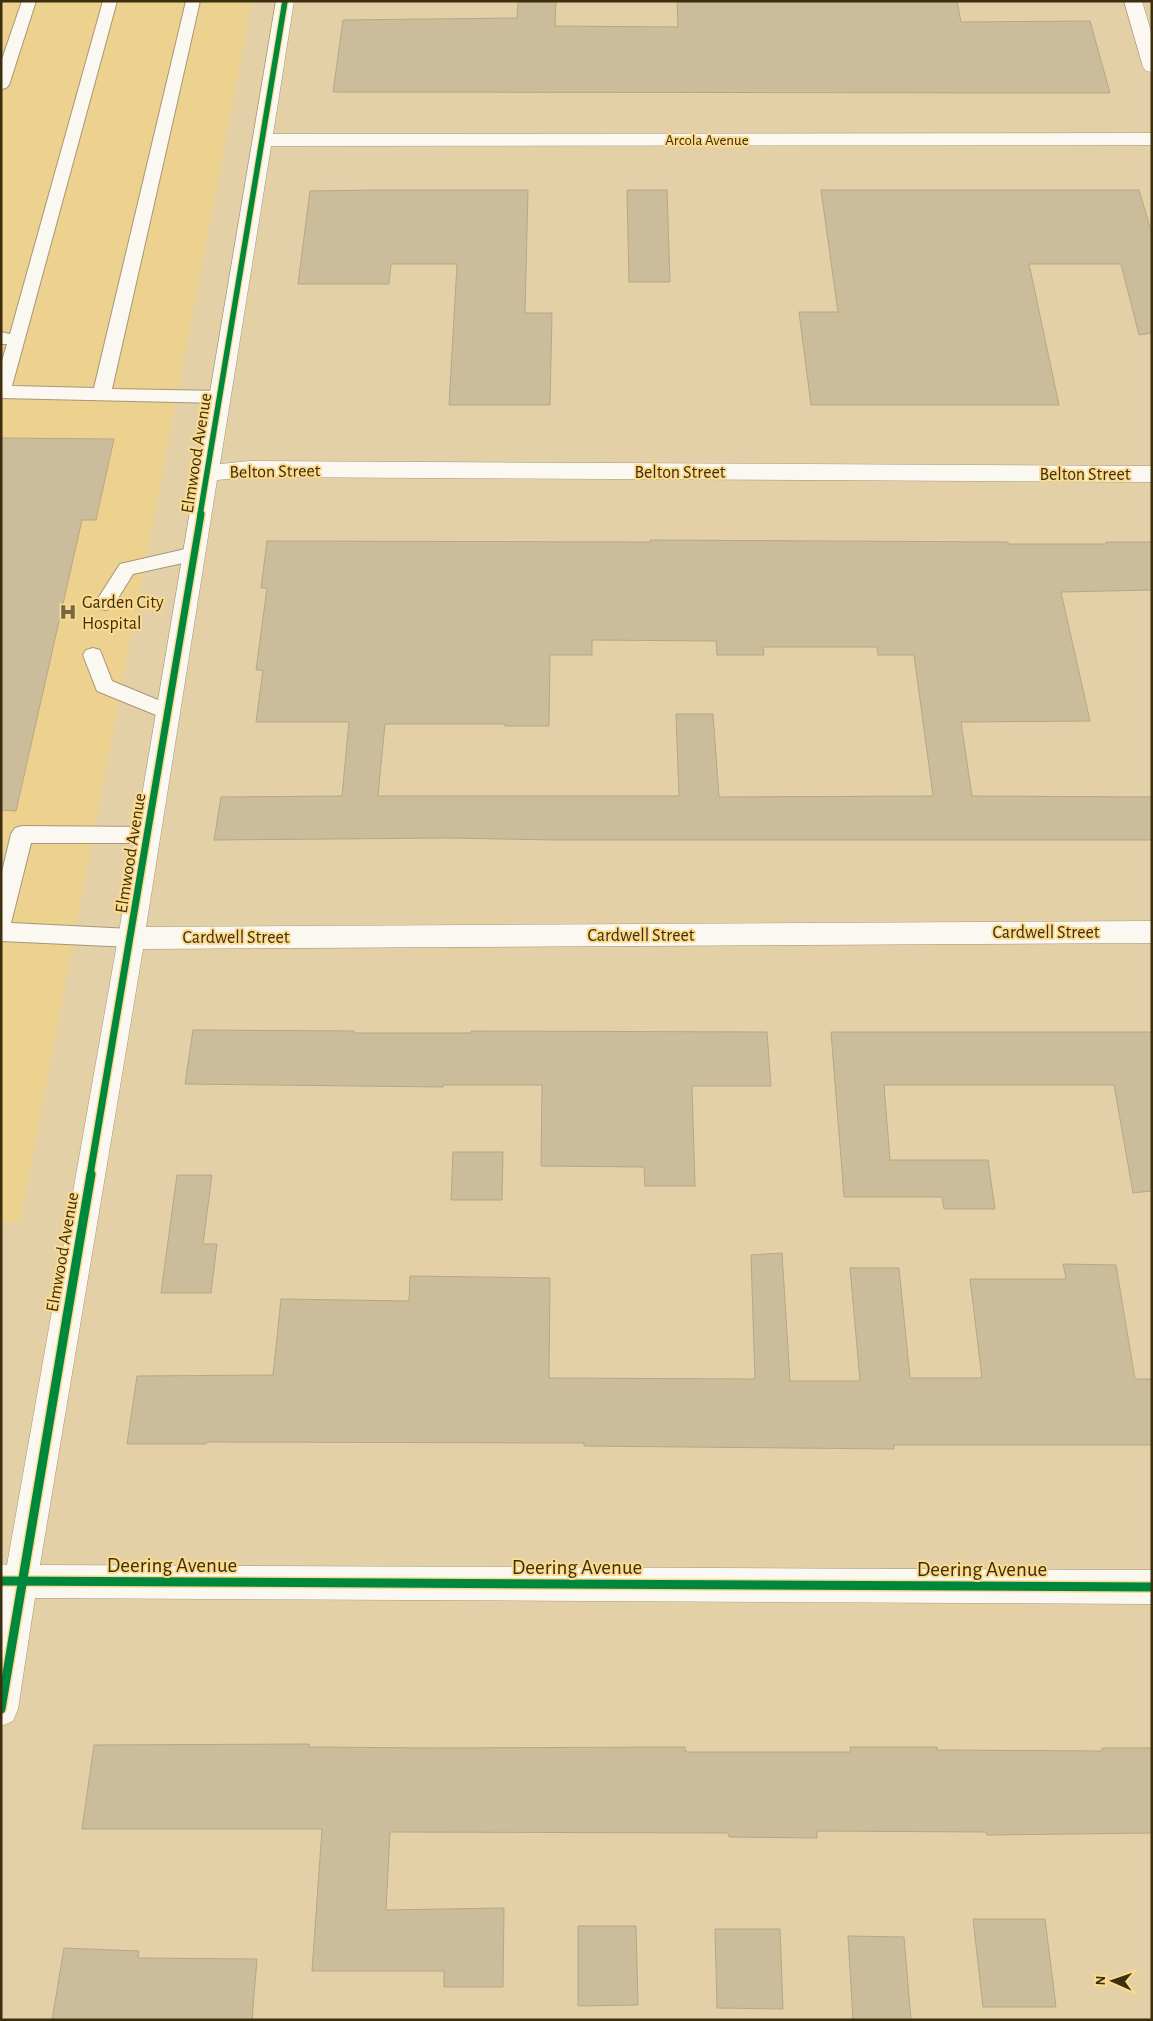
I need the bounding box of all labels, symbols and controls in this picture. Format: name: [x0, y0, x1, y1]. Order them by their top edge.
street label: Arcola Avenue: [665, 133, 749, 148]
street label: Elmwood Avenue: [179, 392, 215, 515]
street label: Belton Street: [229, 462, 321, 482]
street label: Belton Street: [634, 464, 726, 482]
street label: Belton Street: [1039, 466, 1131, 484]
place label: Garden City Hospital: [82, 594, 164, 633]
hospital icon: Garden City Hospital: [58, 602, 78, 622]
street label: Elmwood Avenue: [113, 792, 149, 915]
street label: Cardwell Street: [992, 924, 1100, 942]
street label: Cardwell Street: [587, 927, 695, 945]
street label: Cardwell Street: [182, 929, 290, 947]
street label: Elmwood Avenue: [44, 1191, 82, 1314]
street label: Deering Avenue: [107, 1555, 237, 1576]
street label: Deering Avenue: [512, 1557, 642, 1578]
street label: Deering Avenue: [917, 1559, 1047, 1580]
north arrow: [1088, 1956, 1138, 2006]
text: N: [1094, 1975, 1108, 1986]

